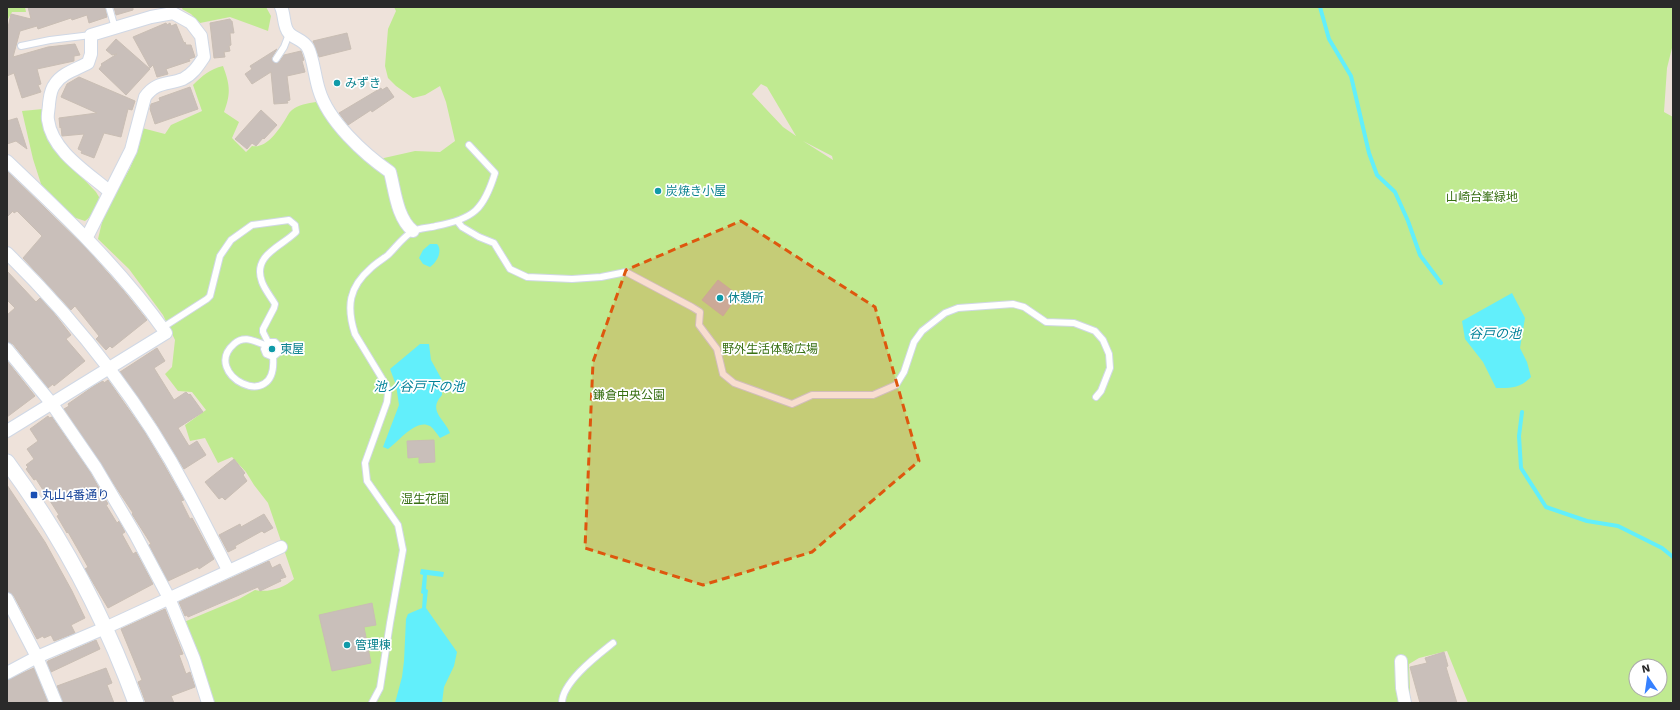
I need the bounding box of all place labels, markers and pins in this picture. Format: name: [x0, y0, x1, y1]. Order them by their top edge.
place label: みずき: [345, 76, 381, 90]
marker: みずき: [332, 78, 342, 88]
place label: 炭焼き小屋: [666, 184, 726, 198]
marker: 炭焼き小屋: [653, 186, 663, 196]
place label: 休憩所: [728, 291, 764, 305]
marker: 休憩所: [715, 293, 725, 303]
place label: 東屋: [280, 342, 304, 356]
marker: 東屋: [267, 344, 277, 354]
place label: 丸山4番通り: [42, 488, 109, 502]
marker: 丸山4番通り: [29, 490, 39, 500]
place label: 管理棟: [355, 638, 391, 652]
marker: 管理棟: [342, 640, 352, 650]

